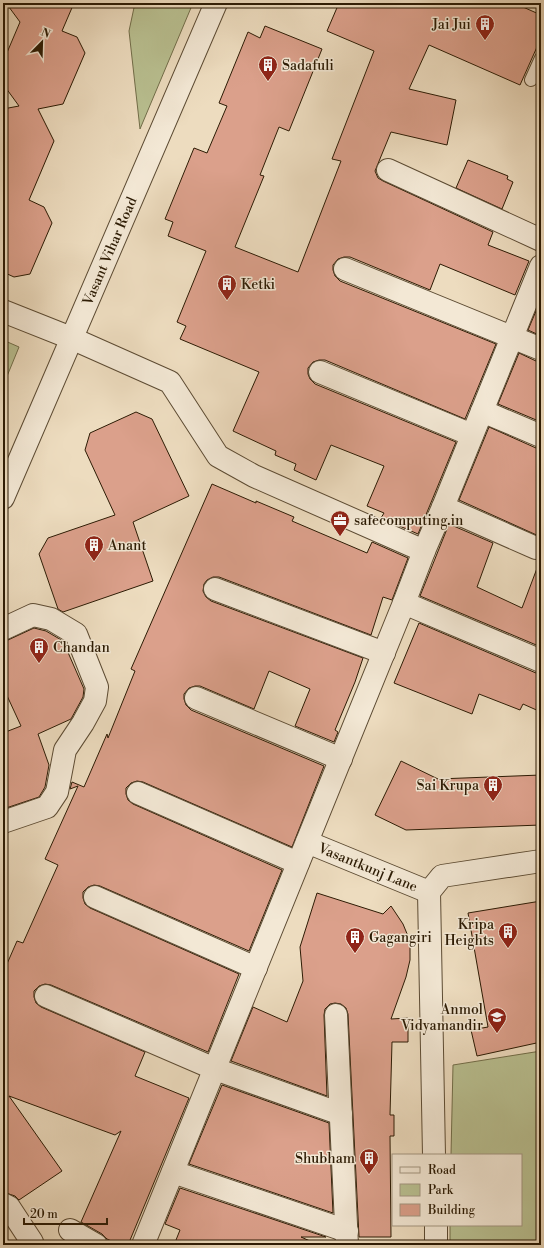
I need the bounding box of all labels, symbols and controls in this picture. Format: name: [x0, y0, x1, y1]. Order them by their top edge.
building icon: Jai Jui: [474, 13, 496, 41]
place label: Jai Jui: [431, 16, 471, 34]
north arrow: [22, 22, 62, 62]
text: N: [39, 26, 53, 42]
building icon: Sadafuli: [257, 54, 279, 82]
place label: Sadafuli: [282, 57, 334, 75]
street label: Vasant Vihar Road: [79, 194, 141, 309]
building icon: Ketki: [216, 273, 238, 301]
place label: Ketki: [241, 276, 275, 294]
office icon: safecomputing.in: [329, 509, 351, 537]
place label: safecomputing.in: [354, 512, 464, 530]
building icon: Anant: [83, 534, 105, 562]
place label: Anant: [107, 537, 146, 555]
building icon: Chandan: [28, 636, 50, 664]
place label: Chandan: [53, 639, 110, 657]
building icon: Sai Krupa: [482, 774, 504, 802]
place label: Sai Krupa: [417, 777, 480, 795]
street label: Vasantkunj Lane: [314, 839, 420, 896]
place label: Kripa Heights: [444, 916, 495, 950]
building icon: Kripa Heights: [497, 921, 519, 949]
building icon: Gagangiri: [344, 926, 366, 954]
place label: Gagangiri: [369, 929, 432, 947]
place label: Anmol Vidyamandir: [400, 1001, 483, 1035]
school or university icon: Anmol Vidyamandir: [486, 1006, 508, 1034]
building icon: Shubham: [358, 1147, 380, 1175]
place label: Shubham: [295, 1150, 355, 1168]
legend: [392, 1154, 522, 1226]
text: Road: [428, 1163, 456, 1178]
text: Park: [428, 1183, 454, 1198]
scale bar: [24, 1200, 107, 1226]
text: Building: [427, 1203, 476, 1218]
text: 20 m: [30, 1207, 58, 1222]

